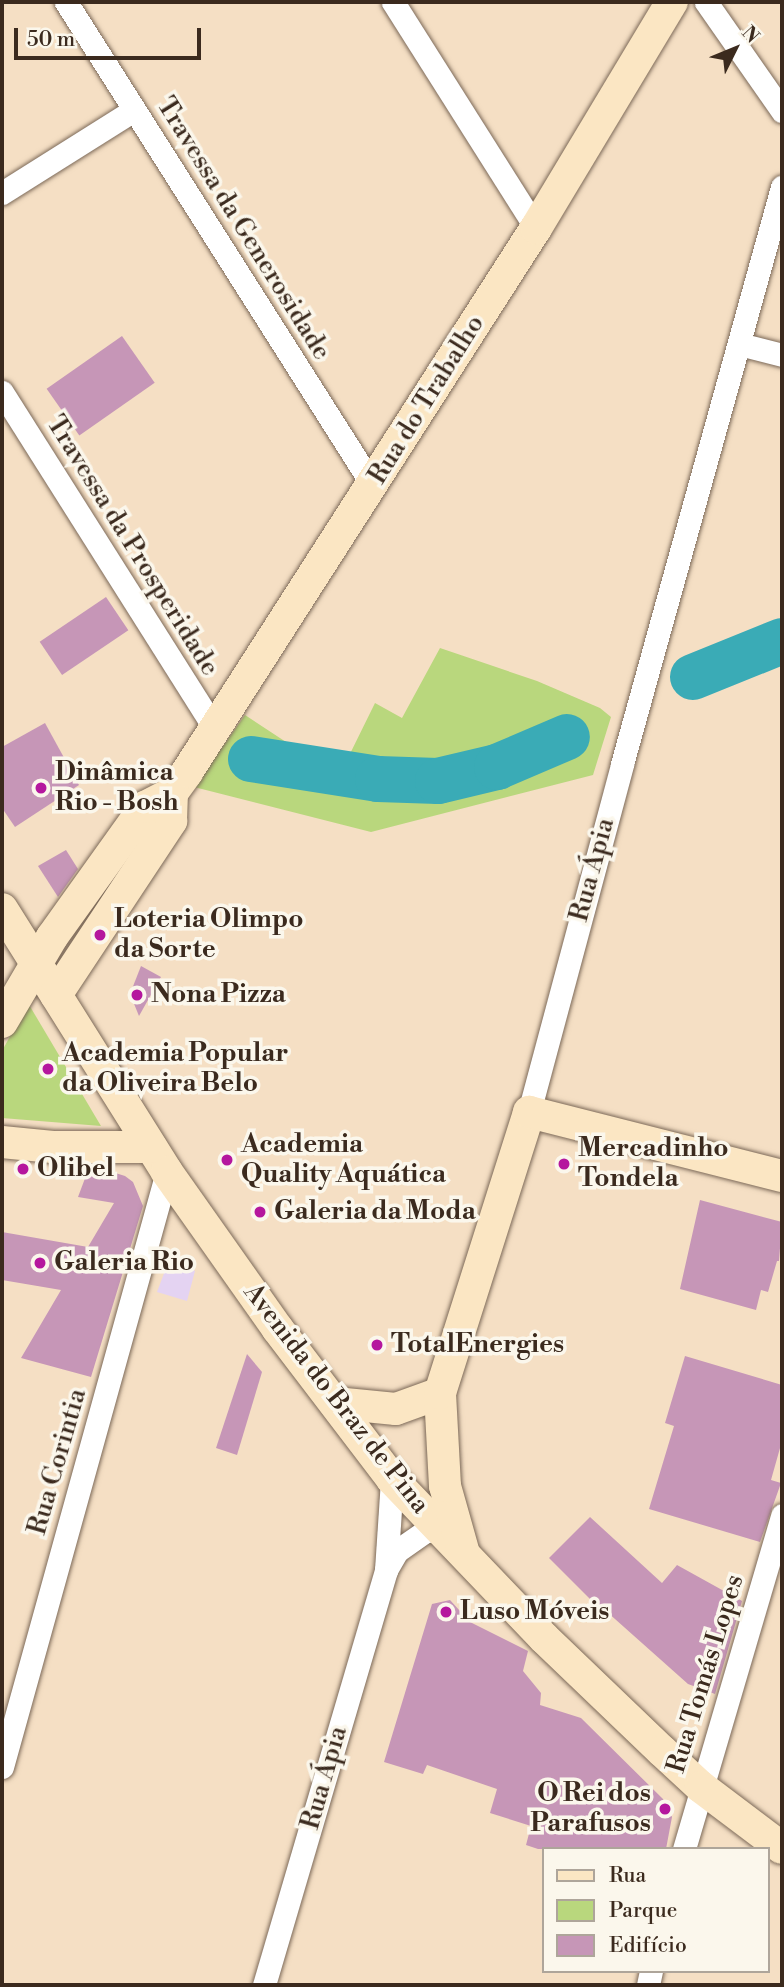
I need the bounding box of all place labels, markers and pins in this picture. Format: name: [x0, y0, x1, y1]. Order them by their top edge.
place label: Dinâmica Rio - Bosh: [55, 757, 179, 818]
marker: Dinâmica Rio - Bosh: [33, 780, 49, 796]
place label: Loteria Olimpo da Sorte: [114, 904, 303, 965]
marker: Loteria Olimpo da Sorte: [92, 927, 108, 943]
place label: Nona Pizza: [151, 979, 286, 1011]
marker: Nona Pizza: [129, 987, 145, 1003]
place label: Academia Popular da Oliveira Belo: [62, 1038, 288, 1100]
marker: Academia Popular da Oliveira Belo: [40, 1061, 56, 1077]
place label: Academia Quality Aquática: [241, 1129, 446, 1190]
place label: Mercadinho Tondela: [578, 1133, 729, 1194]
marker: Academia Quality Aquática: [219, 1152, 235, 1168]
place label: Olibel: [37, 1153, 114, 1185]
marker: Mercadinho Tondela: [556, 1156, 572, 1172]
marker: Olibel: [15, 1161, 31, 1177]
place label: Galeria da Moda: [274, 1196, 476, 1228]
marker: Galeria da Moda: [252, 1204, 268, 1220]
place label: Galeria Rio: [54, 1247, 194, 1279]
marker: Galeria Rio: [32, 1255, 48, 1271]
place label: TotalEnergies: [391, 1329, 564, 1361]
marker: TotalEnergies: [369, 1337, 385, 1353]
place label: Luso Móveis: [460, 1596, 609, 1628]
marker: Luso Móveis: [438, 1604, 454, 1620]
place label: O Rei dos Parafusos: [530, 1778, 651, 1840]
marker: O Rei dos Parafusos: [657, 1801, 673, 1817]

